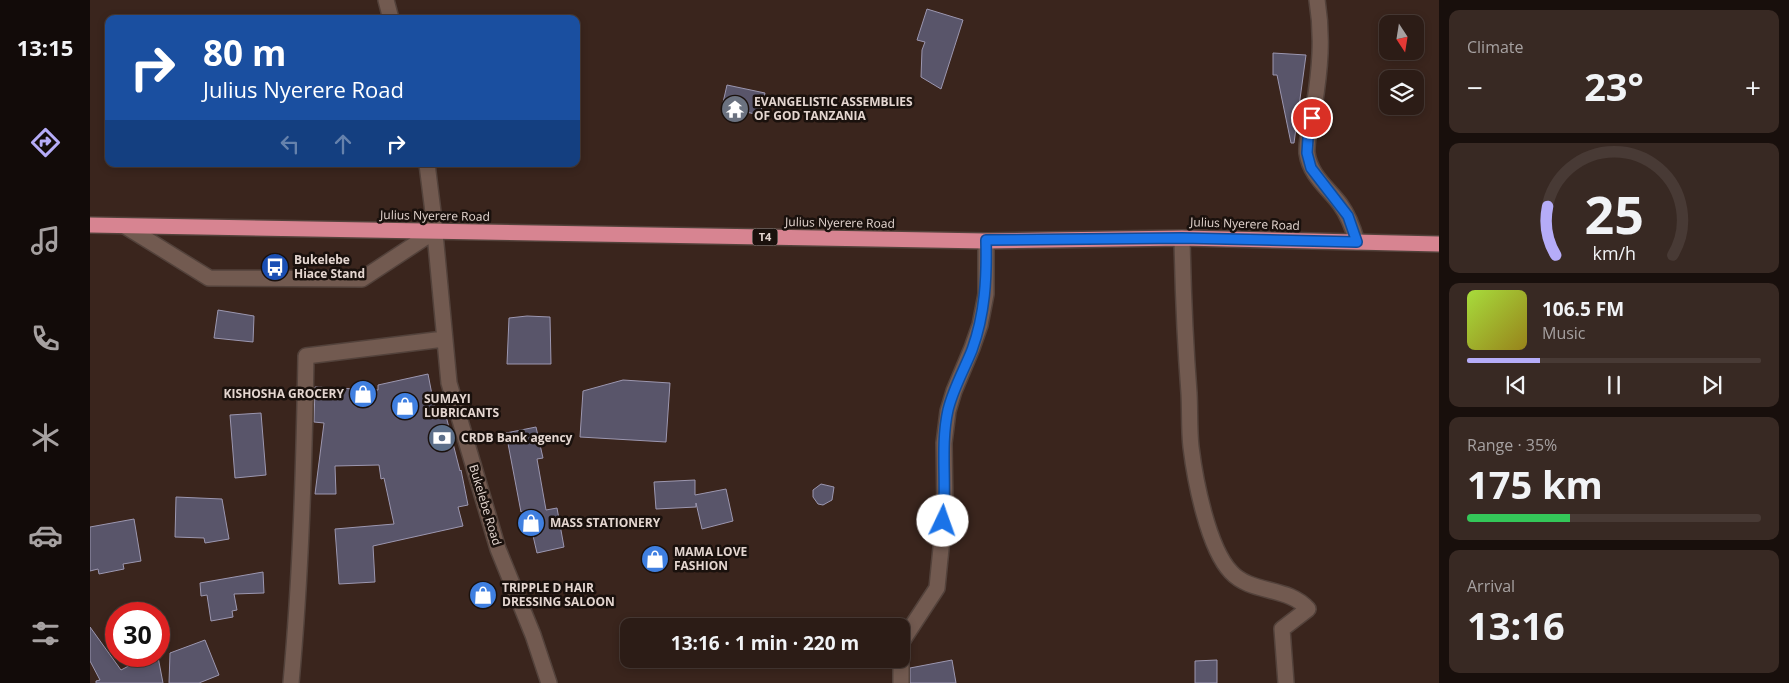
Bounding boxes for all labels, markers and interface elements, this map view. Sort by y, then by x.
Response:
north arrow [1379,15,1424,60]
map controls [1379,15,1424,115]
text: 80 m [203,29,286,76]
text: 13:15 [17,32,73,62]
icon: right [120,35,185,100]
text: Climate [1467,36,1524,58]
text: 23° [1584,60,1644,112]
text: − [1467,68,1483,106]
text: + [1745,68,1761,106]
button: layers [1379,70,1424,115]
text: Julius Nyerere Road [203,74,404,104]
place label: EVANGELISTIC ASSEMBLIES OF GOD TANZANIA [754,93,913,124]
temple icon: EVANGELISTIC ASSEMBLIES OF GOD TANZANIA [720,94,750,124]
pin [1291,97,1333,139]
icon: arrive [1298,104,1326,132]
icon: directions [28,125,63,160]
icon: left [276,130,304,158]
icon: ahead [329,130,357,158]
icon: right [382,130,410,158]
text: 25 [1584,178,1644,249]
street label: Julius Nyerere Road [379,206,490,225]
street label: Julius Nyerere Road [784,213,895,232]
street label: Julius Nyerere Road [1189,213,1300,234]
icon: music [28,223,63,258]
road number: T4 [752,228,778,246]
text: km/h [1592,241,1636,265]
place label: Bukelebe Hiace Stand [294,251,365,282]
bus stop icon: Bukelebe Hiace Stand [260,252,290,282]
text: 106.5 FM [1542,296,1624,322]
icon: phone [28,321,63,356]
text: Music [1542,322,1586,344]
icon: previous [1502,371,1530,399]
icon: pause [1600,371,1628,399]
icon: next [1698,371,1726,399]
shop icon: KISHOSHA GROCERY [348,379,378,409]
place label: KISHOSHA GROCERY [224,385,345,402]
place label: SUMAYI LUBRICANTS [424,390,499,421]
shop icon: SUMAYI LUBRICANTS [390,391,420,421]
icon: climate [28,420,63,455]
bank icon: CRDB Bank agency [427,423,457,453]
place label: CRDB Bank agency [461,429,573,446]
text: Range · 35% [1467,434,1557,456]
text: 175 km [1467,458,1603,510]
street label: Bukelebe Road [465,462,506,547]
position arrow [916,494,968,546]
shop icon: MASS STATIONERY [516,508,546,538]
place label: MASS STATIONERY [550,514,661,531]
icon: car [28,518,63,553]
place label: MAMA LOVE FASHION [674,543,747,574]
shop icon: MAMA LOVE FASHION [640,544,670,574]
text: Arrival [1467,575,1515,597]
place label: TRIPPLE D HAIR DRESSING SALOON [502,579,615,610]
shop icon: TRIPPLE D HAIR DRESSING SALOON [468,580,498,610]
text: 13:16 [1467,599,1565,651]
speed limit sign: 30 [105,602,170,667]
icon: filters [28,616,63,651]
text: 13:16 · 1 min · 220 m [671,630,859,656]

